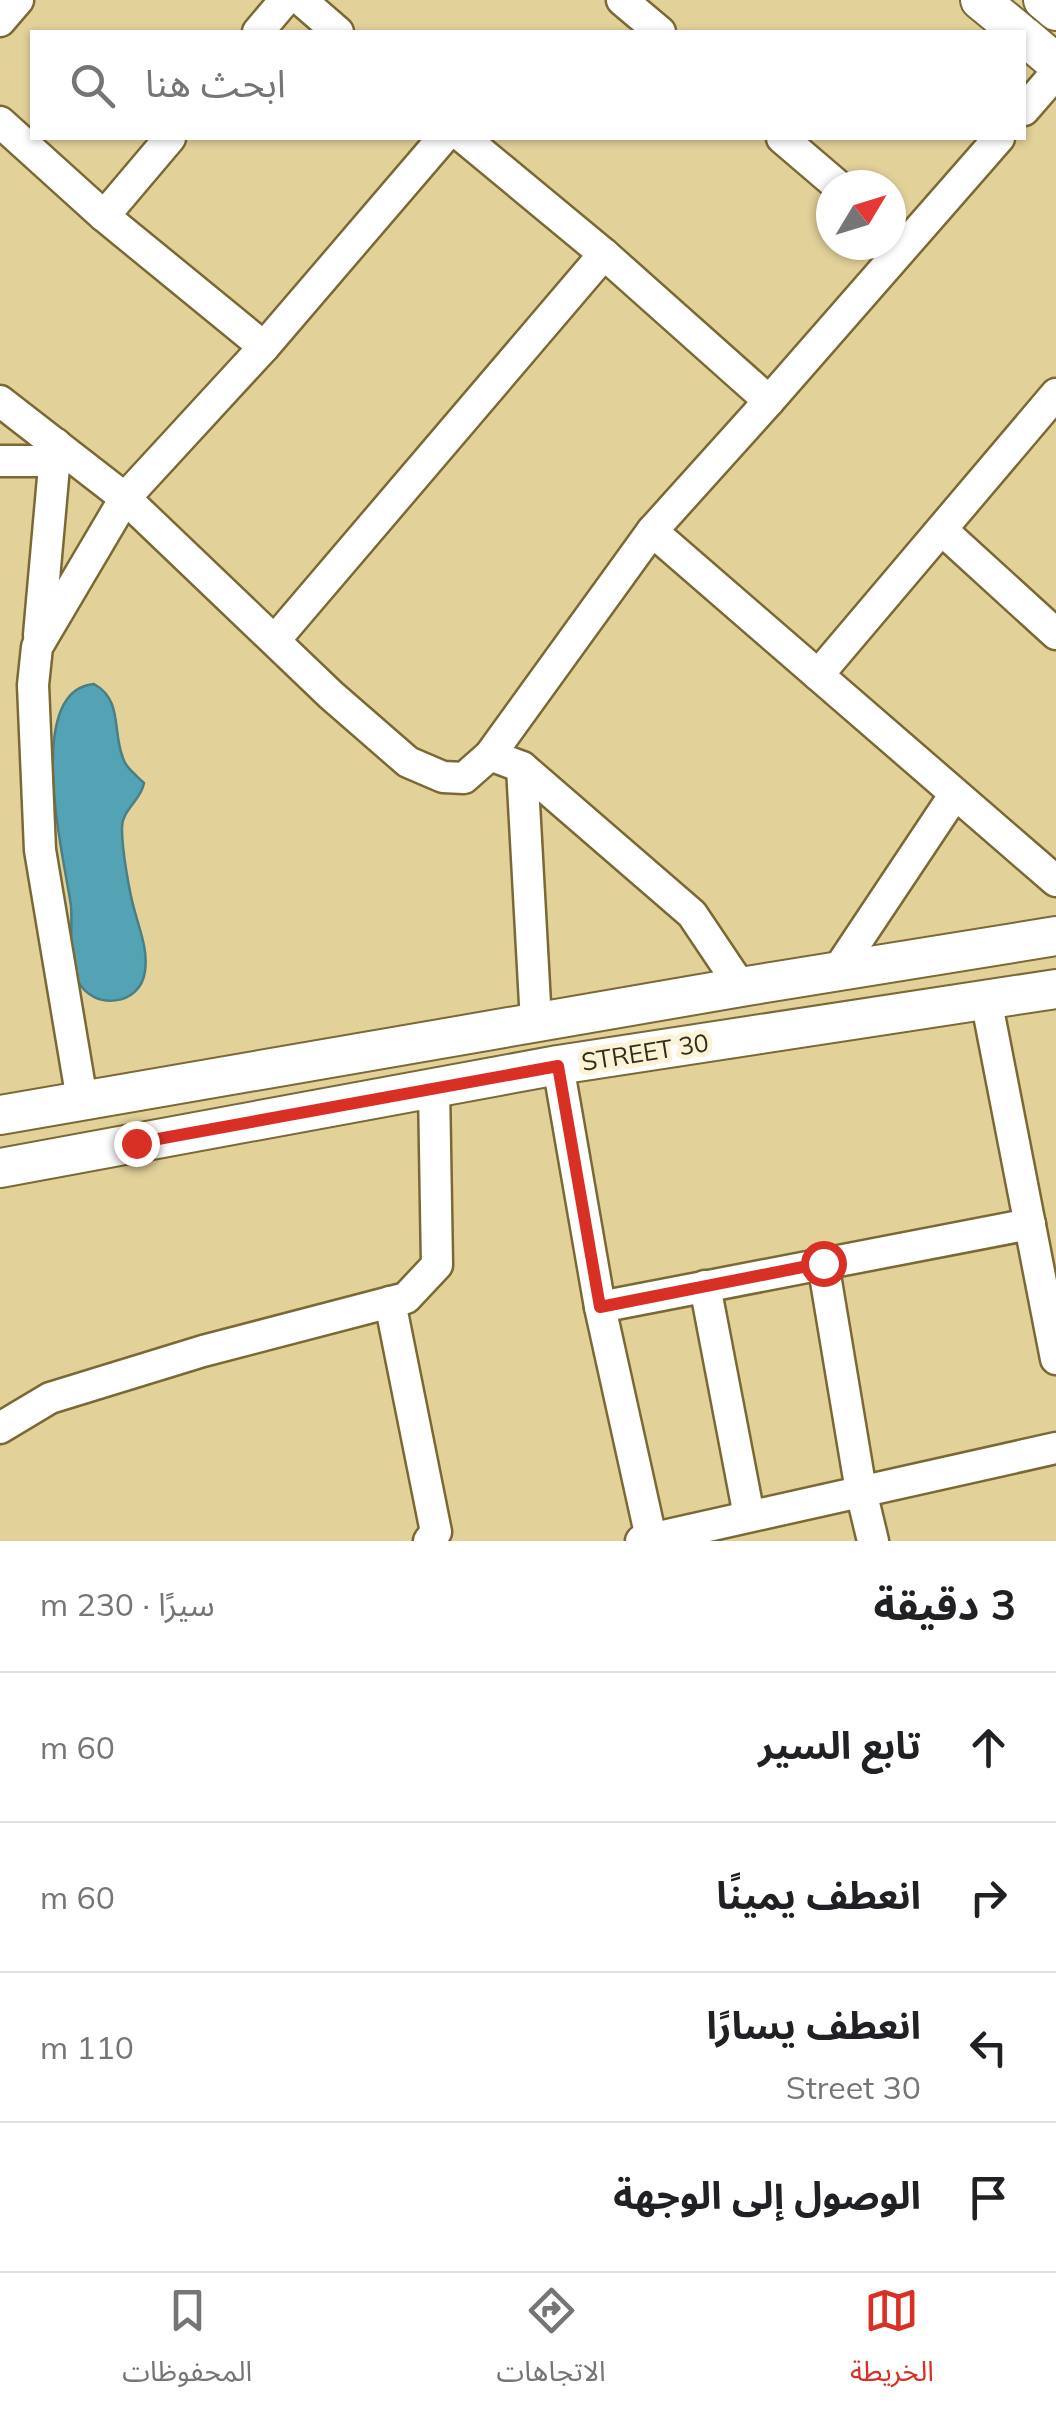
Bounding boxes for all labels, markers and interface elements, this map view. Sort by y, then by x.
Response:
search box [30,30,1026,140]
icon: search [65,58,120,113]
text: ابحث هنا [145,59,286,107]
north arrow [816,170,906,260]
street label: STREET 30 [579,1026,711,1077]
route end [114,1121,160,1167]
route start [801,1241,847,1287]
text: 3 دقيقة [874,1578,1016,1631]
text: سيرًا · 230 m [40,1584,215,1624]
icon: ahead [961,1720,1016,1775]
text: تابع السير [758,1721,921,1769]
text: 60 m [40,1727,115,1767]
icon: right [961,1870,1016,1925]
text: انعطف يمينًا [716,1871,921,1919]
text: 60 m [40,1877,115,1917]
text: انعطف يسارًا [706,2001,921,2049]
icon: left [961,2020,1016,2075]
text: 110 m [40,2027,134,2067]
text: Street 30 [786,2067,921,2107]
icon: arrive [961,2170,1016,2225]
text: الوصول إلى الوجهة [613,2171,921,2219]
tab: المحفوظات [122,2283,252,2402]
tab: الاتجاهات [496,2283,606,2402]
tab: الخريطة [850,2283,934,2402]

